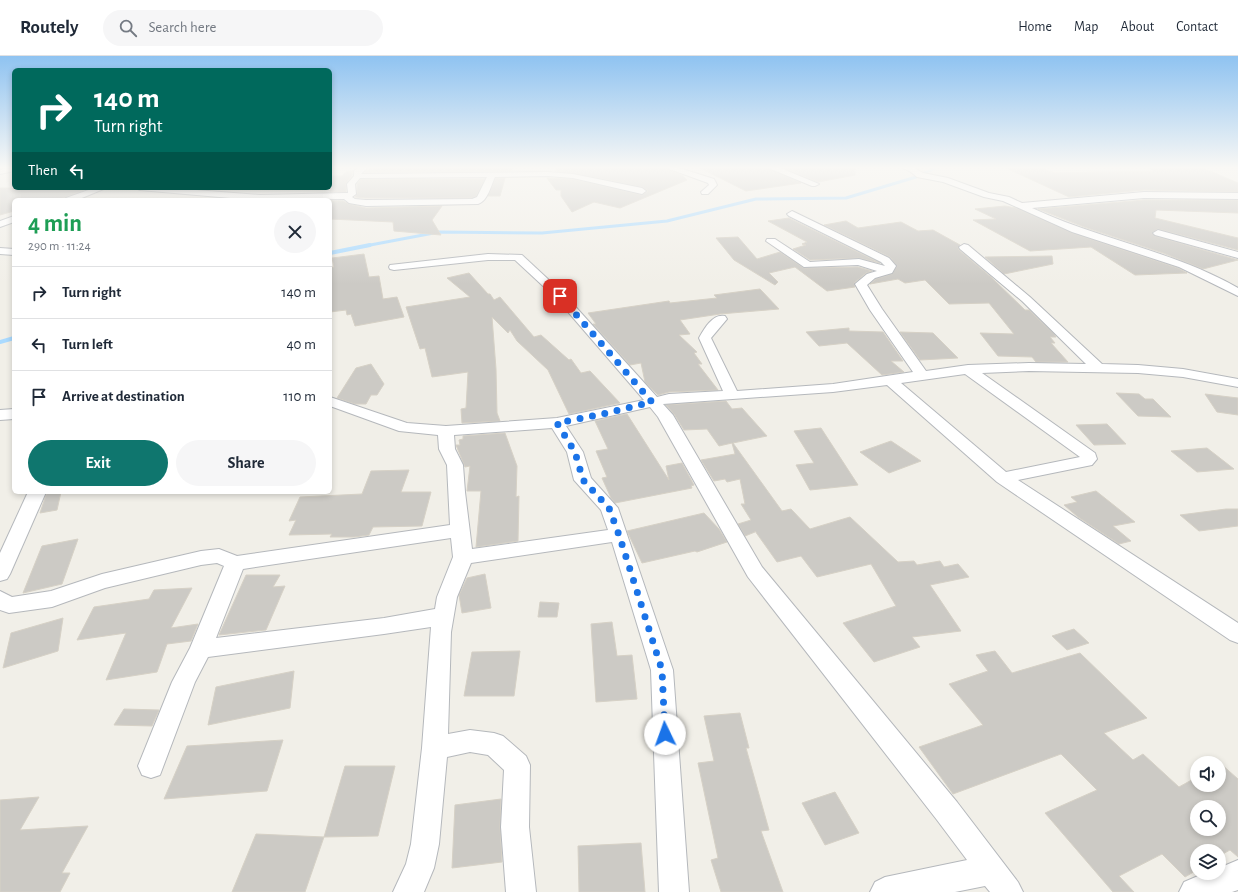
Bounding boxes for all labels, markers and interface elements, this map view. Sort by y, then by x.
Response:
search box [103,10,383,46]
icon: search [117,17,139,39]
text: Routely [20,18,79,37]
text: Search here [149,20,216,35]
text: Home [1018,20,1052,34]
text: Map [1074,20,1098,34]
text: About [1120,20,1154,34]
text: Contact [1176,20,1218,34]
icon: right [28,84,80,136]
text: 140 m [94,85,160,113]
text: Turn right [94,118,163,136]
icon: left [66,160,88,182]
text: Then [28,163,58,178]
button: close [274,211,316,253]
text: 4 min [28,212,82,236]
text: 290 m · 11:24 [28,240,91,253]
pin [543,279,577,313]
icon: right [28,282,50,304]
text: Turn right [62,285,121,300]
text: 140 m [281,285,316,300]
icon: arrive [549,285,571,307]
icon: left [28,334,50,356]
text: Turn left [62,337,113,352]
text: 40 m [286,337,316,352]
icon: arrive [28,386,50,408]
text: Arrive at destination [62,389,185,404]
text: 110 m [283,389,316,404]
button: Exit [28,440,168,486]
button: Share [176,440,316,486]
position arrow [644,713,686,755]
map controls [1190,756,1226,880]
button: sound [1190,756,1226,792]
button: search [1190,800,1226,836]
button: layers [1190,844,1226,880]

